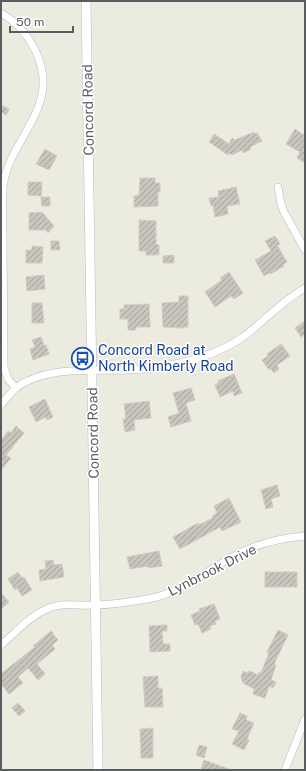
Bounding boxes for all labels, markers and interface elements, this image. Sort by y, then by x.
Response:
scale bar [10,8,73,34]
text: 50 m [16,15,44,29]
street label: Concord Road [79,64,97,156]
place label: Concord Road at North Kimberly Road [98,342,234,374]
bus stop icon: Concord Road at North Kimberly Road [69,345,95,371]
street label: Concord Road [84,387,102,479]
street label: Lynbrook Drive [165,541,259,599]

